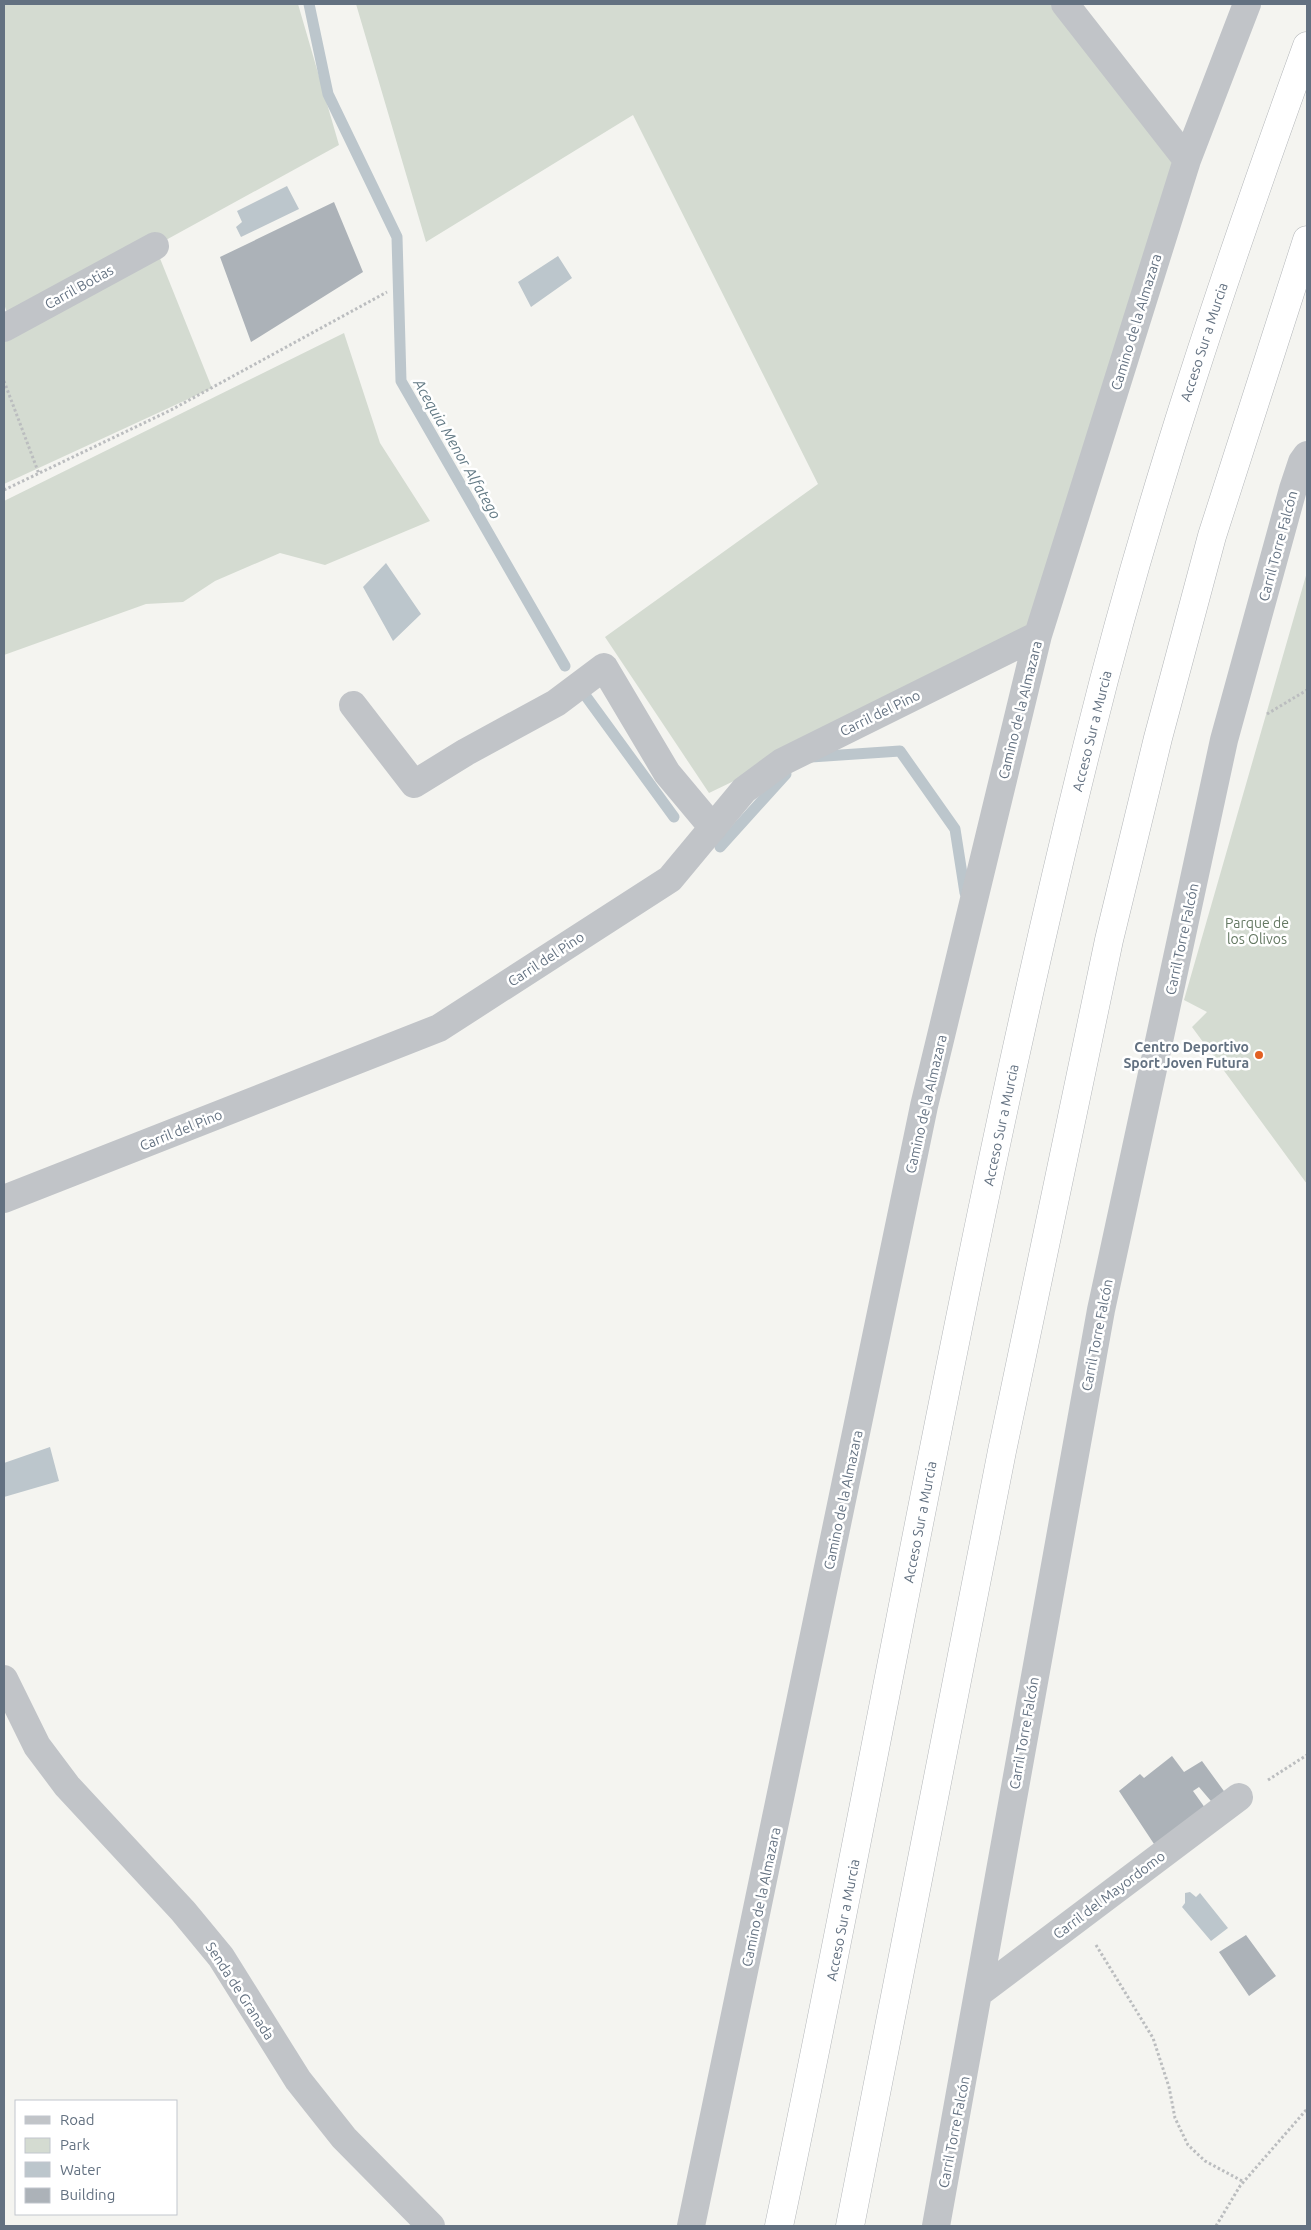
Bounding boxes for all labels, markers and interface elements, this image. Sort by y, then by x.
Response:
street label: Camino de la Almazara [1108,252,1164,392]
street label: Carril Botias [42,262,116,312]
street label: Acceso Sur a Murcia [1177,281,1231,403]
water label: Acequia Menor Alfatego [410,375,504,522]
street label: Carril Torre Falcón [1256,489,1300,603]
street label: Camino de la Almazara [995,639,1045,781]
street label: Acceso Sur a Murcia [1069,669,1115,793]
street label: Carril del Pino [837,687,923,739]
street label: Carril Torre Falcón [1162,882,1202,996]
park label: Parque de los Olivos [1225,915,1289,947]
street label: Carril del Pino [505,928,587,990]
street label: Camino de la Almazara [902,1033,950,1175]
place label: Centro Deportivo Sport Joven Futura [1123,1039,1249,1071]
marker: Centro Deportivo Sport Joven Futura [1253,1049,1265,1061]
street label: Acceso Sur a Murcia [980,1063,1022,1187]
street label: Carril del Pino [137,1106,225,1154]
street label: Carril Torre Falcón [1078,1278,1116,1392]
street label: Camino de la Almazara [820,1429,866,1571]
street label: Acceso Sur a Murcia [900,1460,940,1584]
street label: Carril Torre Falcón [1006,1676,1042,1790]
street label: Camino de la Almazara [738,1826,784,1968]
street label: Carril del Mayordomo [1050,1848,1168,1942]
street label: Acceso Sur a Murcia [823,1858,863,1982]
street label: Senda de Granada [202,1939,278,2043]
street label: Carril Torre Falcón [935,2075,973,2189]
legend [15,2100,178,2215]
text: Road [60,2111,95,2128]
text: Park [60,2136,90,2153]
text: Water [60,2161,101,2178]
text: Building [60,2186,115,2203]

